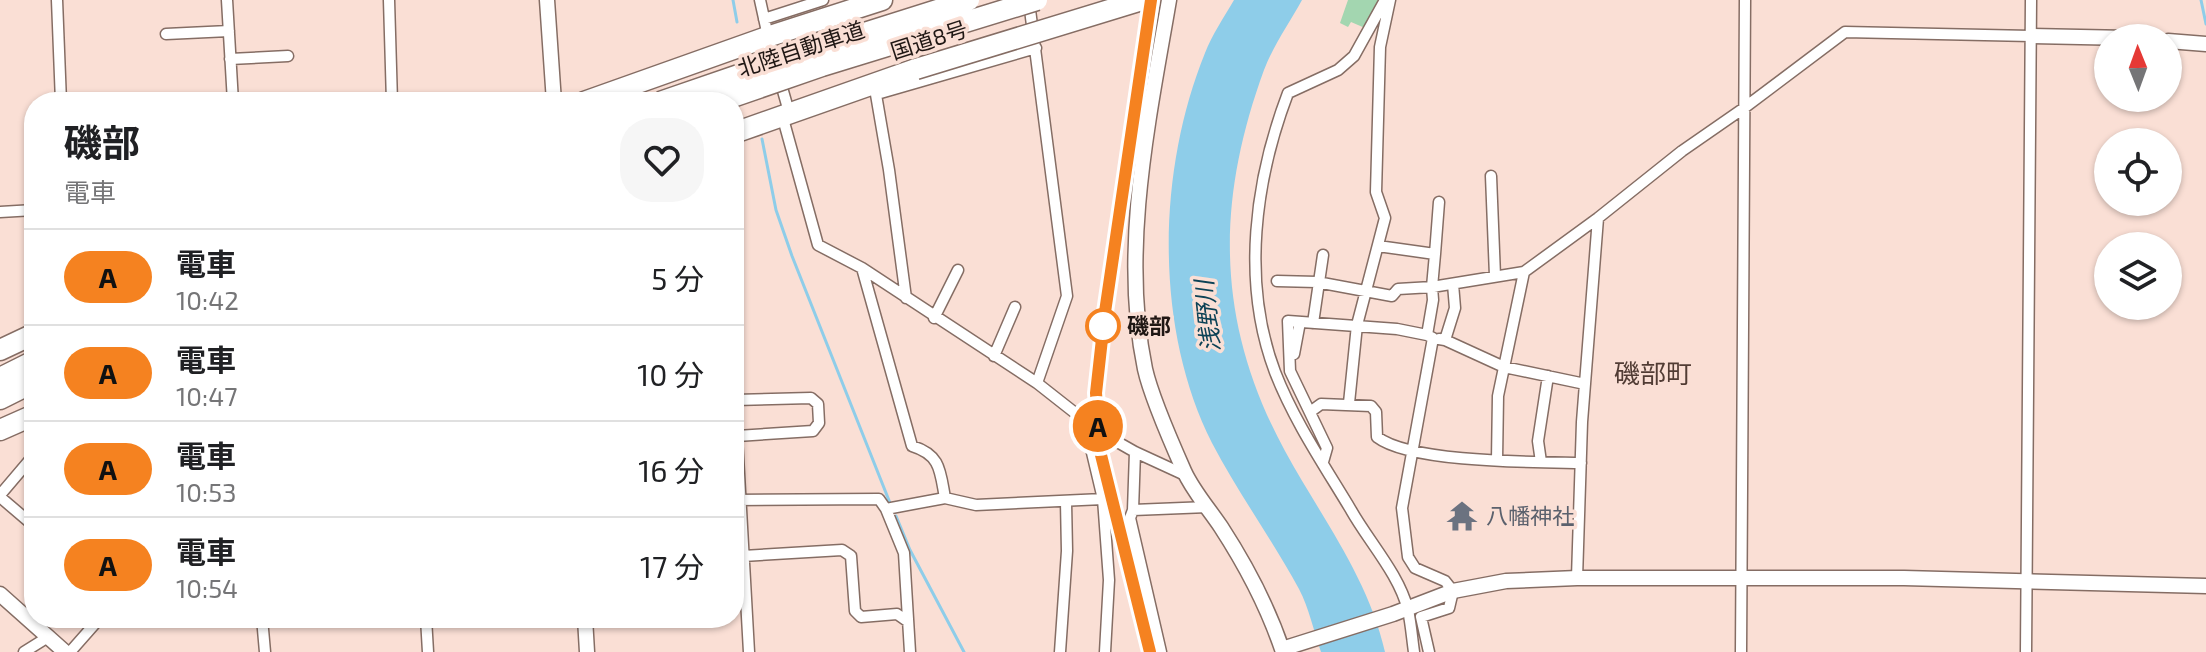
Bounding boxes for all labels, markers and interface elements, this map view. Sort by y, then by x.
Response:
street label: 国道8号 [887,14,970,64]
street label: 北陸自動車道 [734,15,867,81]
north arrow [2094,24,2182,112]
map controls [2094,24,2182,320]
button: heart [620,118,704,202]
text: 磯部 [64,119,140,165]
button: locate [2094,128,2182,216]
text: 電車 [64,176,116,207]
button: layers [2094,232,2182,320]
text: 電車 [176,245,236,281]
text: A [99,260,117,294]
text: 5 分 [651,260,704,296]
water label: 浅野川 [1188,276,1225,353]
text: 10:42 [176,284,239,315]
marker: 磯部 [1086,309,1120,343]
place label: 磯部 [1127,312,1171,338]
text: 電車 [176,341,236,377]
text: A [99,356,117,390]
text: 10 分 [637,356,704,392]
district label: 磯部町 [1614,357,1692,388]
text: 10:47 [176,380,237,411]
line badge: A [1072,400,1124,452]
text: A [1089,409,1107,443]
text: 電車 [176,437,236,473]
text: A [99,452,117,486]
text: 16 分 [638,452,704,488]
text: 10:53 [176,476,237,507]
temple icon: 八幡神社 [1445,499,1479,533]
place label: 八幡神社 [1486,502,1574,528]
text: 電車 [176,533,236,569]
text: A [99,548,117,582]
text: 17 分 [640,548,704,584]
text: 10:54 [176,572,238,603]

